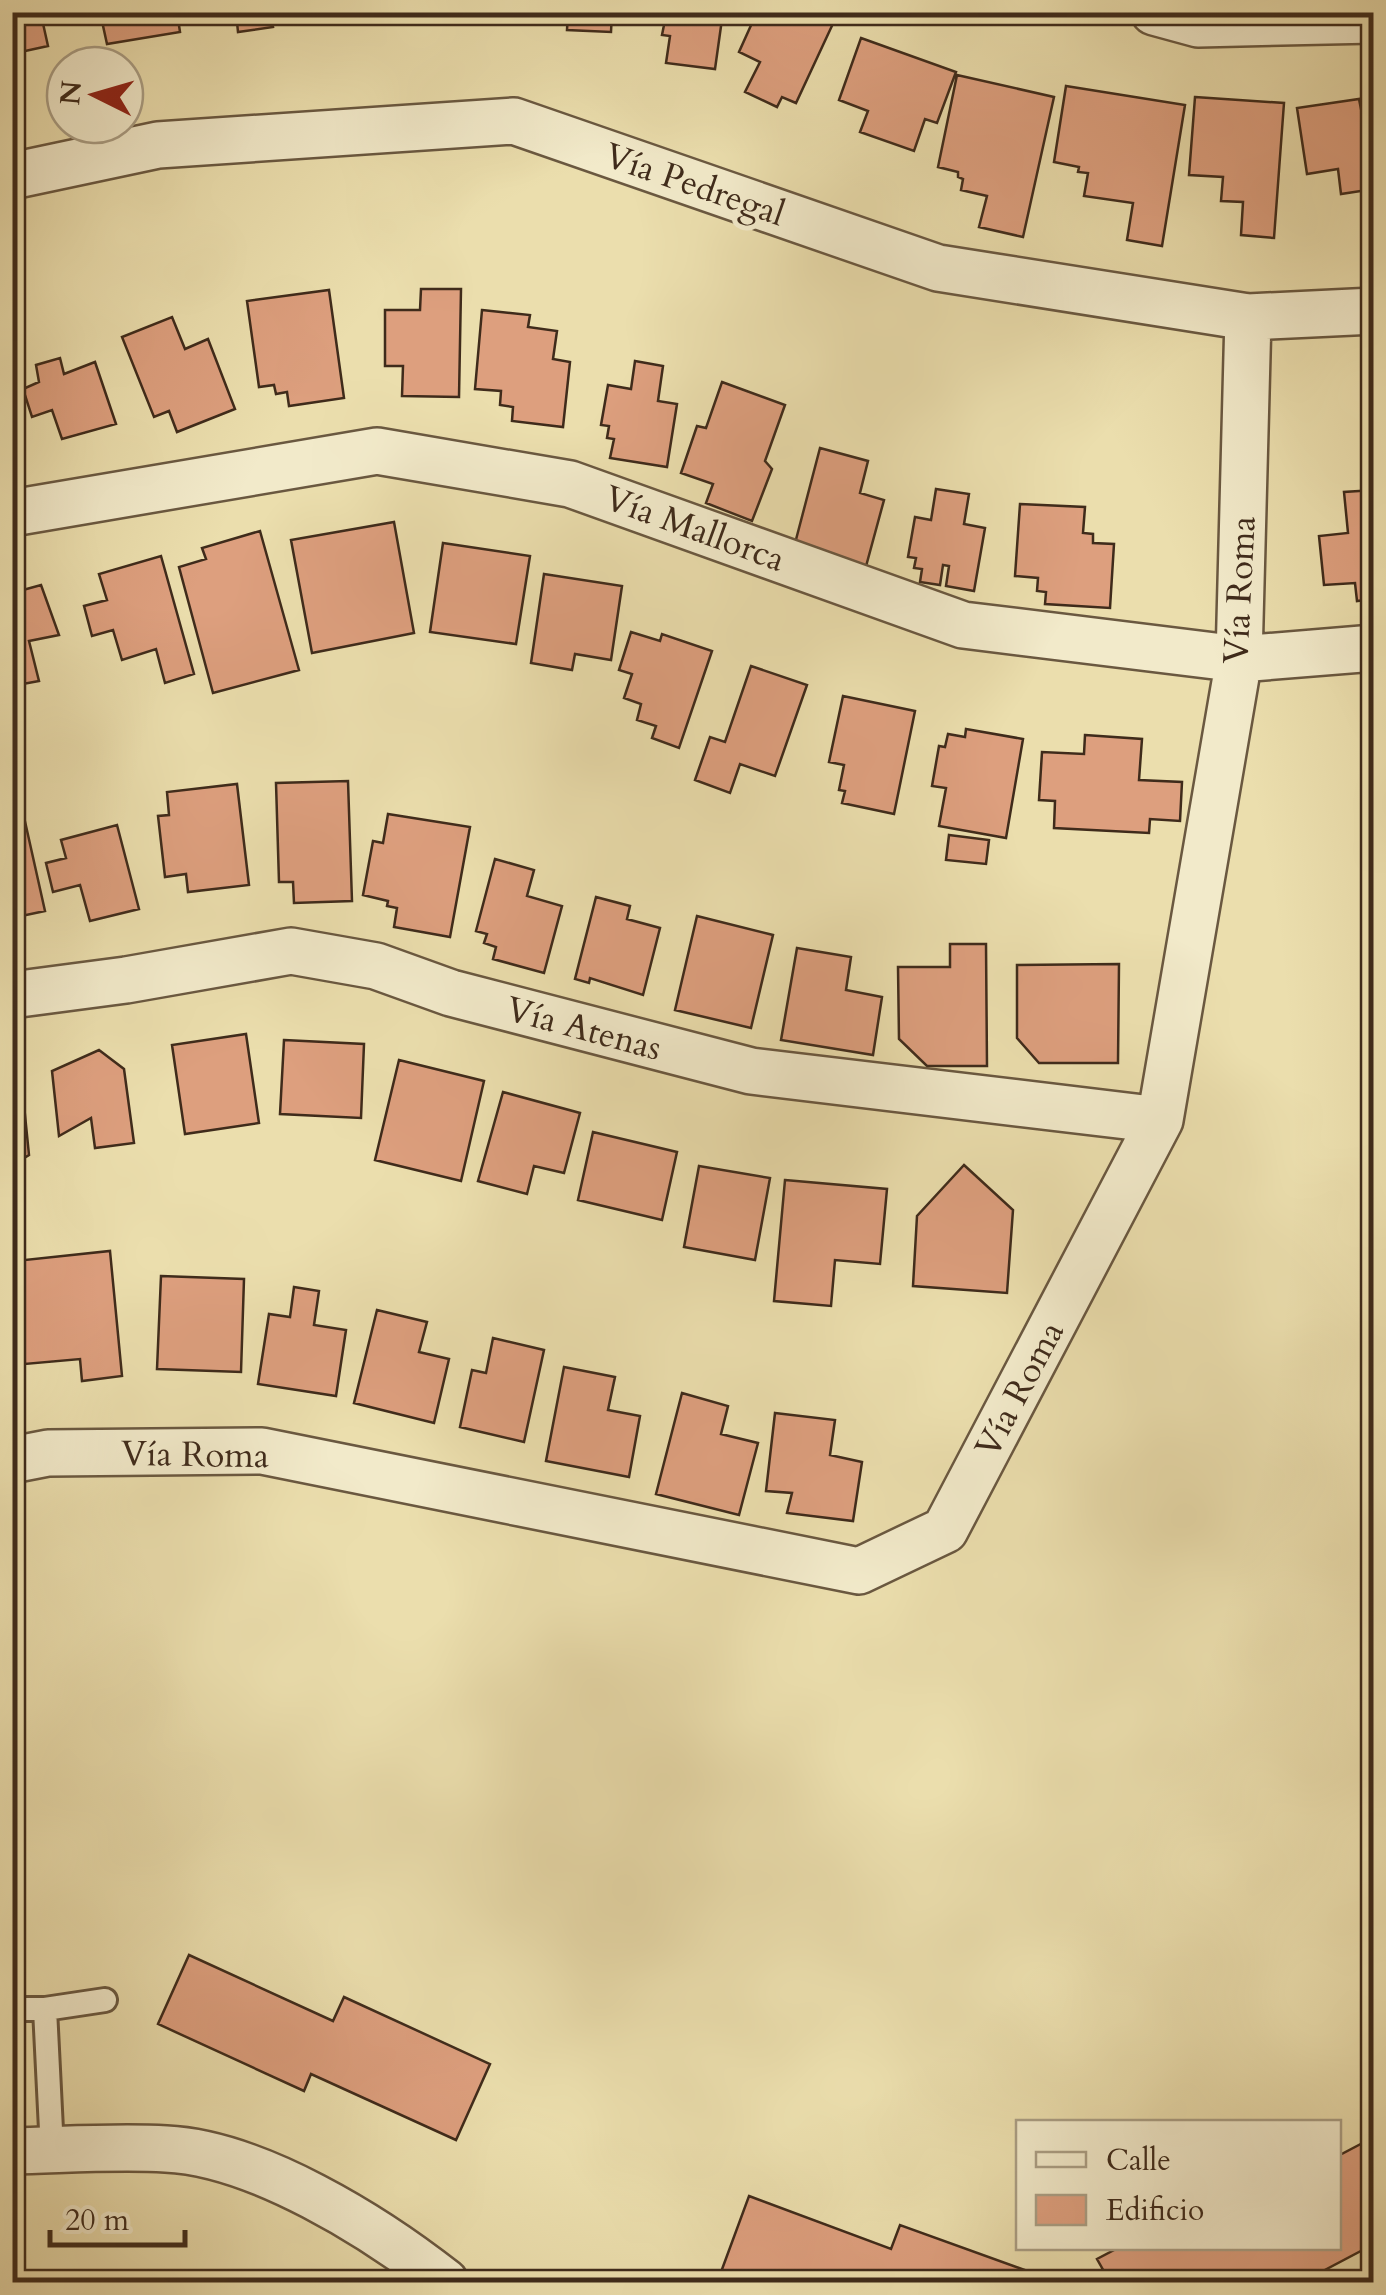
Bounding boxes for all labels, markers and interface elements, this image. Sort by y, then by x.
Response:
north arrow [45,45,145,145]
text: N [51,79,91,107]
street label: Vía Pedregal [598,132,791,238]
street label: Vía Mallorca [598,474,792,584]
street label: Vía Roma [1212,515,1268,665]
street label: Vía Atenas [501,985,667,1073]
street label: Vía Roma [964,1313,1076,1466]
street label: Vía Roma [121,1430,269,1480]
legend [1016,2120,1341,2250]
text: Calle [1106,2140,1171,2181]
scale bar [50,2185,185,2247]
text: Edificio [1106,2190,1204,2231]
text: 20 m [65,2200,130,2241]

